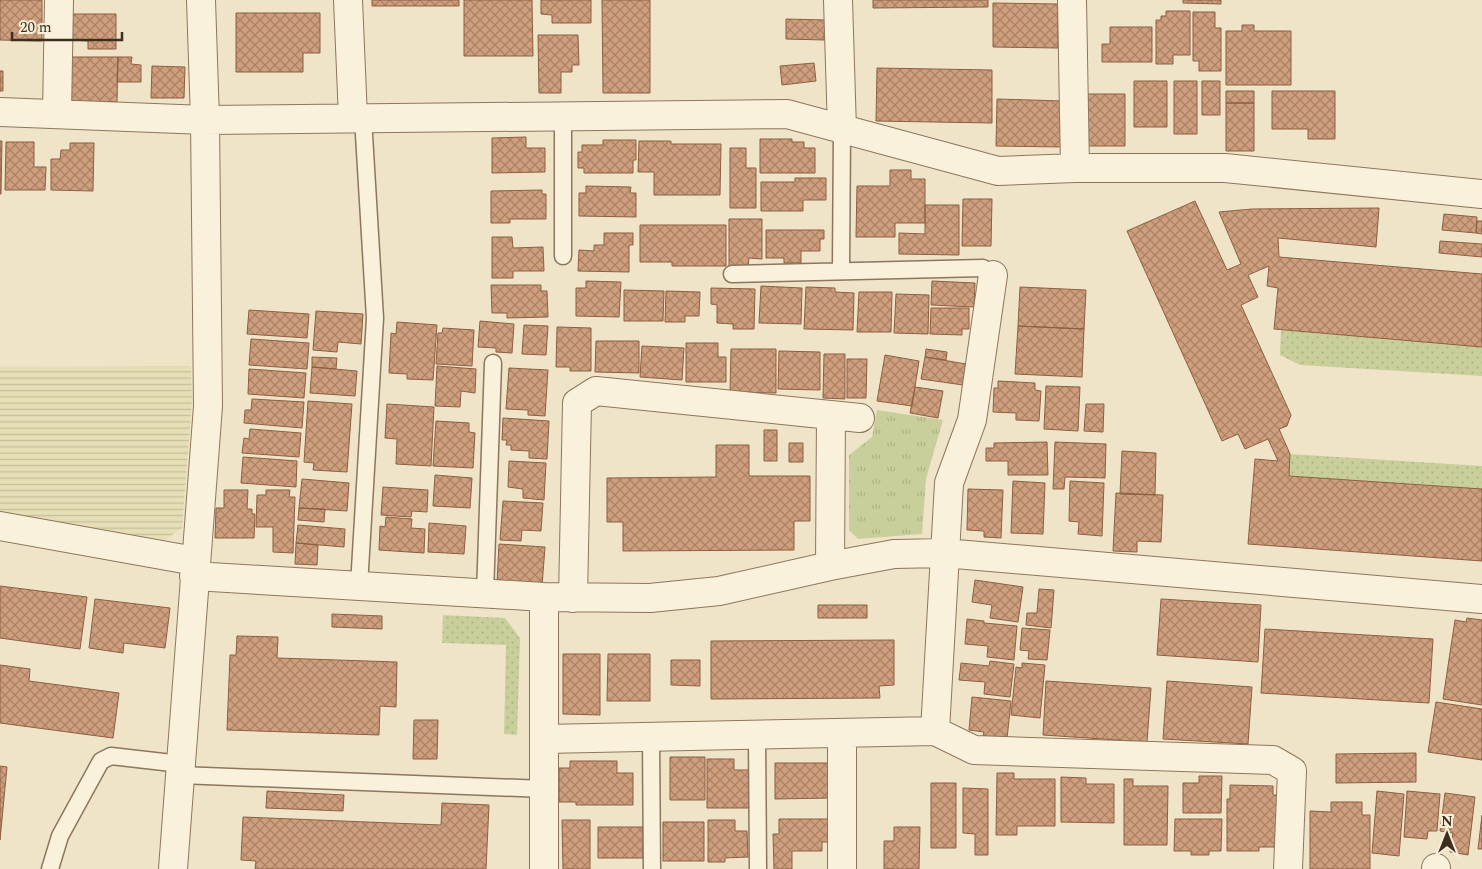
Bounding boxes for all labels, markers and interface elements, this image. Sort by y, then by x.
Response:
scale bar [12,10,122,42]
text: 20 m [20,16,52,39]
north arrow [1422,809,1472,859]
text: N [1441,811,1453,832]

